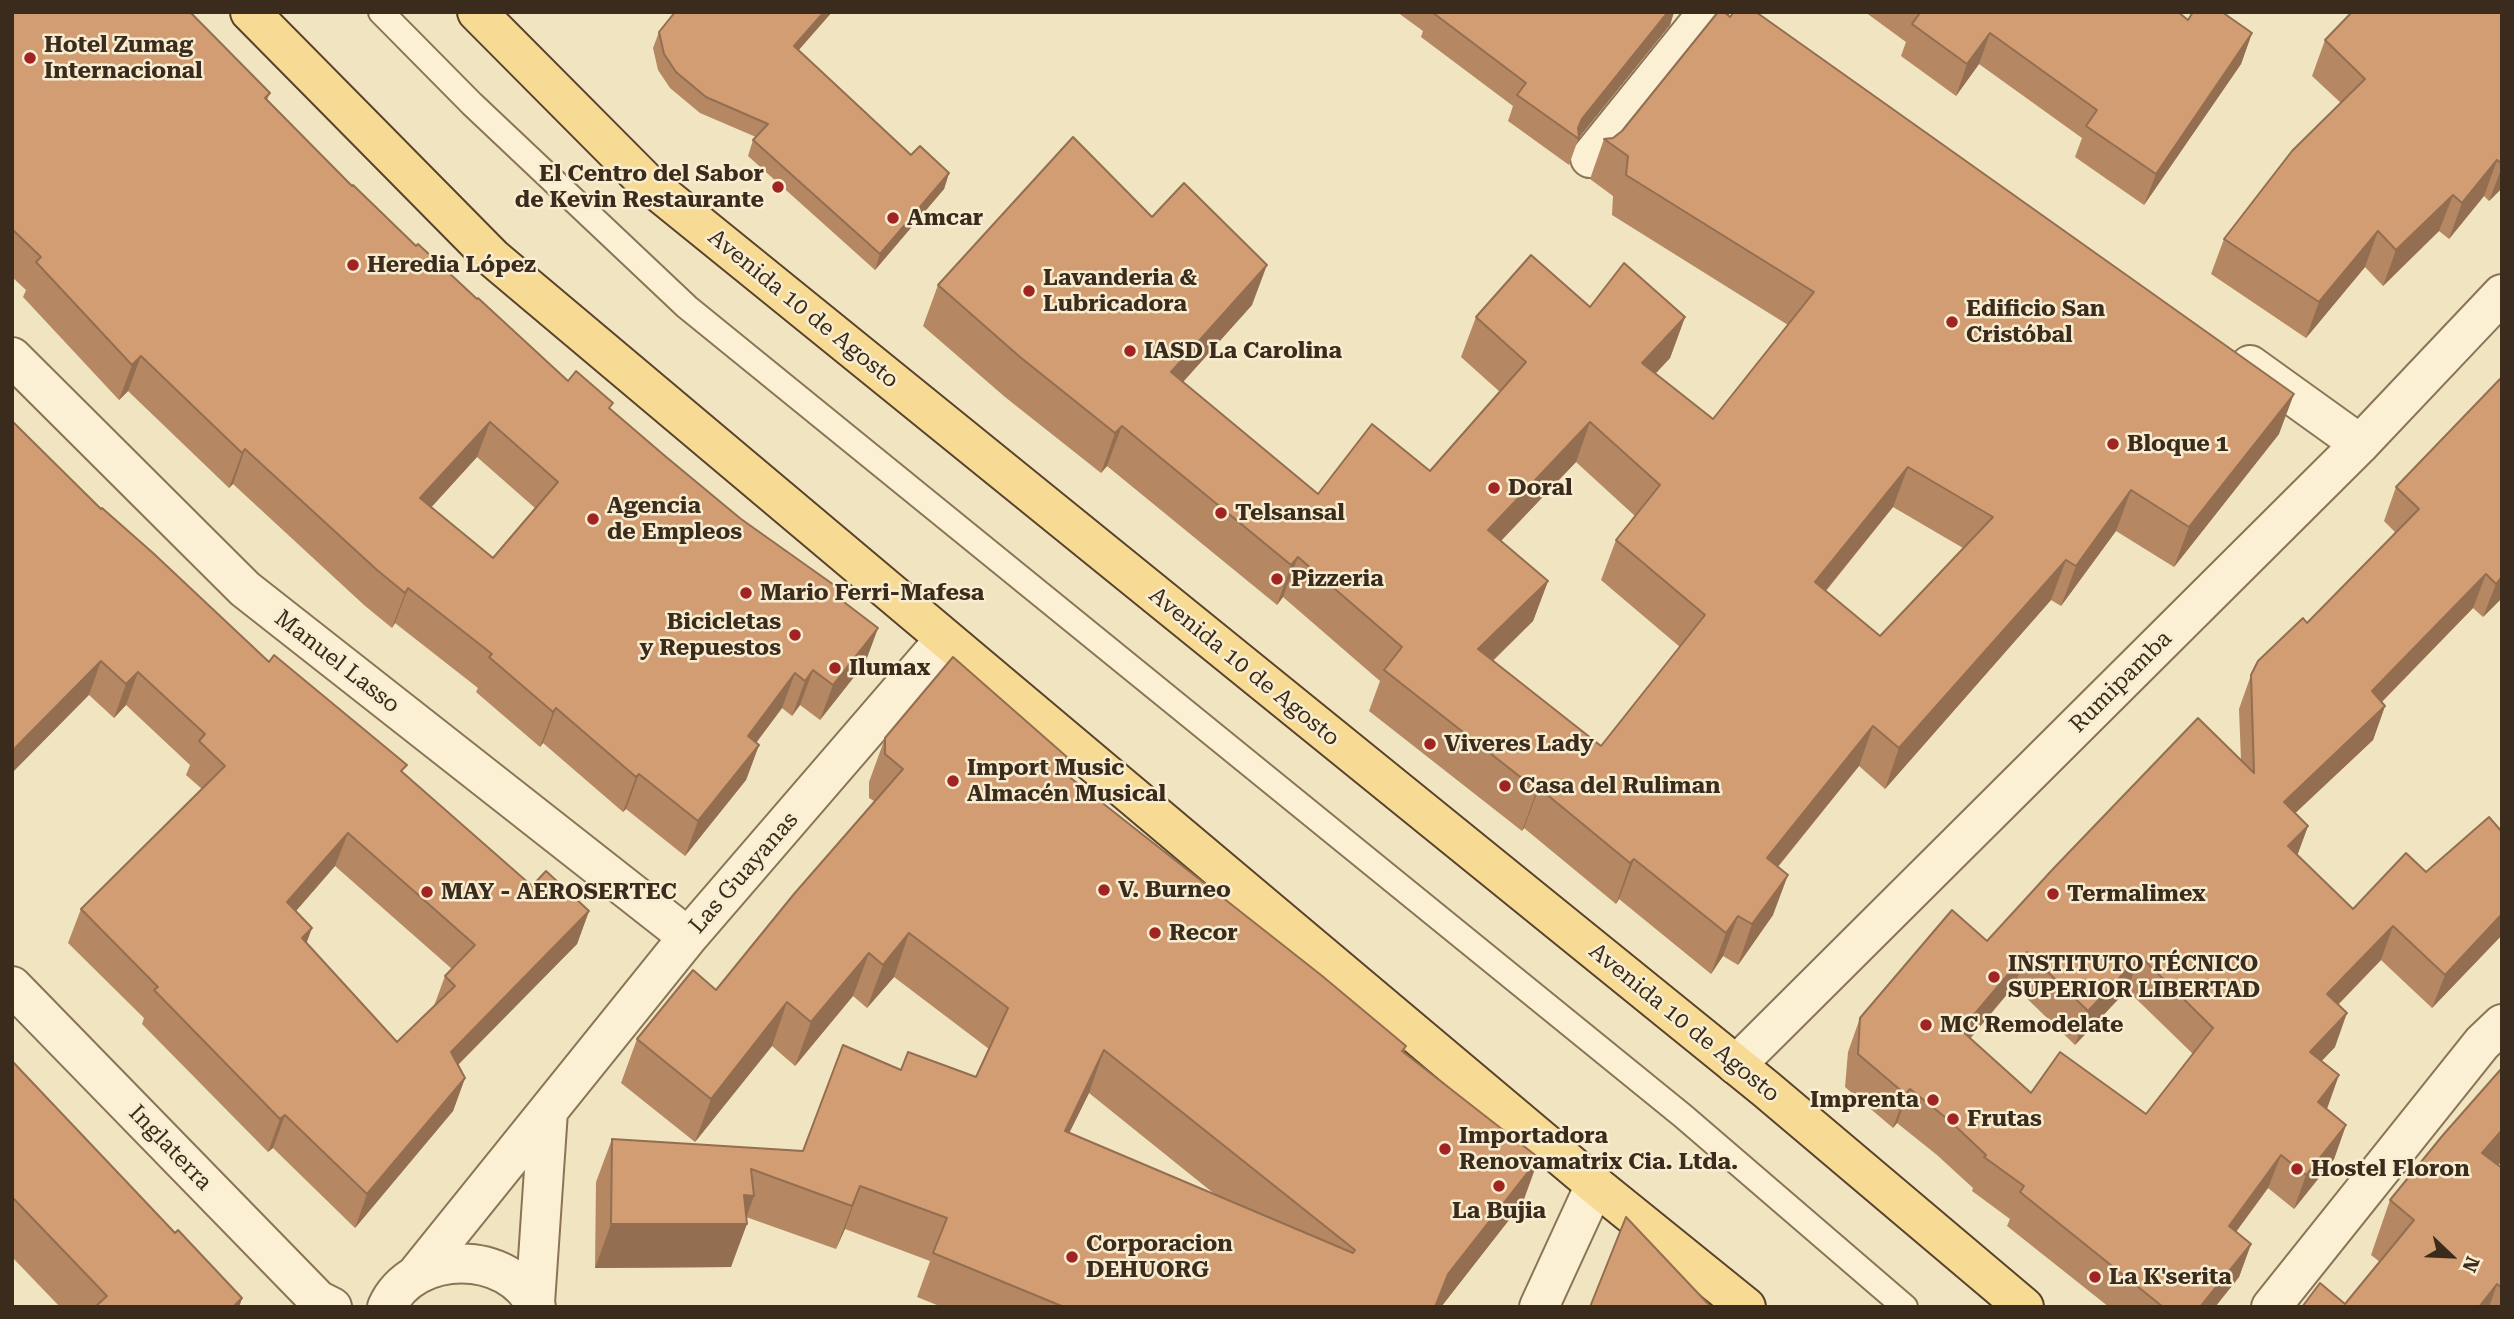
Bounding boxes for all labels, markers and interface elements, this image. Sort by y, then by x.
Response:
place label: Hotel Zumag Internacional [44,31,203,85]
marker: Hotel Zumag Internacional [22,50,38,66]
place label: El Centro del Sabor de Kevin Restaurante [515,160,764,214]
marker: El Centro del Sabor de Kevin Restaurante [770,179,786,195]
place label: Amcar [907,204,983,232]
marker: Amcar [885,210,901,226]
street label: Avenida 10 de Agosto [702,224,904,394]
place label: Heredia López [367,251,536,279]
marker: Heredia López [345,257,361,273]
place label: Lavanderia & Lubricadora [1043,264,1197,318]
marker: Lavanderia & Lubricadora [1021,283,1037,299]
place label: Edificio San Cristóbal [1966,295,2105,349]
marker: Edificio San Cristóbal [1944,314,1960,330]
place label: IASD La Carolina [1144,337,1342,365]
marker: IASD La Carolina [1122,343,1138,359]
place label: Bloque 1 [2127,430,2229,458]
marker: Bloque 1 [2105,436,2121,452]
place label: Doral [1508,474,1573,502]
marker: Doral [1486,480,1502,496]
place label: Agencia de Empleos [607,492,742,546]
place label: Telsansal [1235,499,1345,527]
marker: Telsansal [1213,505,1229,521]
marker: Agencia de Empleos [585,511,601,527]
place label: Pizzeria [1291,565,1384,593]
marker: Pizzeria [1269,571,1285,587]
place label: Mario Ferri-Mafesa [760,579,984,607]
street label: Avenida 10 de Agosto [1143,582,1345,752]
marker: Mario Ferri-Mafesa [738,585,754,601]
street label: Manuel Lasso [269,605,405,719]
place label: Bicicletas y Repuestos [639,608,781,662]
street label: Rumipamba [2064,625,2178,739]
marker: Bicicletas y Repuestos [787,627,803,643]
place label: Ilumax [849,654,930,682]
marker: Ilumax [827,660,843,676]
place label: Viveres Lady [1444,730,1594,758]
marker: Viveres Lady [1422,736,1438,752]
place label: Import Music Almacén Musical [967,754,1166,808]
place label: Casa del Ruliman [1519,772,1720,800]
marker: Import Music Almacén Musical [945,773,961,789]
marker: Casa del Ruliman [1497,778,1513,794]
street label: Las Guayanas [684,807,804,939]
place label: V. Burneo [1118,876,1231,904]
place label: MAY - AEROSERTEC [441,878,677,906]
place label: Termalimex [2067,880,2206,908]
marker: V. Burneo [1096,882,1112,898]
marker: MAY - AEROSERTEC [419,884,435,900]
marker: Termalimex [2045,886,2061,902]
place label: Recor [1169,919,1238,947]
marker: Recor [1147,925,1163,941]
street label: Avenida 10 de Agosto [1583,938,1785,1108]
place label: INSTITUTO TÉCNICO SUPERIOR LIBERTAD [2008,950,2260,1004]
marker: INSTITUTO TÉCNICO SUPERIOR LIBERTAD [1986,969,2002,985]
place label: MC Remodelate [1940,1011,2124,1039]
marker: MC Remodelate [1918,1017,1934,1033]
place label: Imprenta [1810,1086,1919,1114]
marker: Imprenta [1925,1092,1941,1108]
street label: Inglaterra [123,1100,217,1196]
place label: Frutas [1967,1105,2042,1133]
marker: Frutas [1945,1111,1961,1127]
place label: Importadora Renovamatrix Cia. Ltda. [1459,1122,1738,1176]
marker: Importadora Renovamatrix Cia. Ltda. [1437,1141,1453,1157]
place label: Hostel Floron [2311,1155,2470,1183]
marker: Hostel Floron [2289,1161,2305,1177]
marker: La Bujia [1491,1178,1507,1194]
place label: La Bujia [1452,1197,1546,1225]
north arrow [2416,1221,2486,1291]
place label: Corporacion DEHUORG [1086,1230,1233,1284]
marker: Corporacion DEHUORG [1064,1249,1080,1265]
text: N [2457,1253,2484,1276]
place label: La K'serita [2109,1263,2232,1291]
marker: La K'serita [2087,1269,2103,1285]

